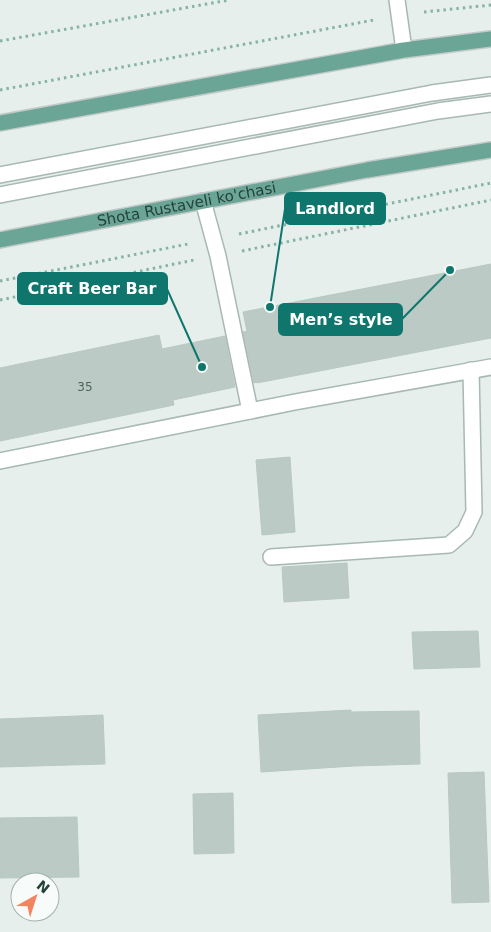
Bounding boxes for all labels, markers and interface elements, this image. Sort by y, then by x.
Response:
street label: Shota Rustaveli ko'chasi [96,179,278,230]
callout: Landlord [285,193,385,224]
text: Landlord [295,199,375,218]
callout: Craft Beer Bar [18,273,167,304]
text: Craft Beer Bar [28,279,157,298]
callout: Men’s style [279,304,402,335]
text: Men’s style [289,310,393,329]
house number: 35 [77,380,93,394]
north arrow [10,872,60,922]
text: N [34,877,53,897]

